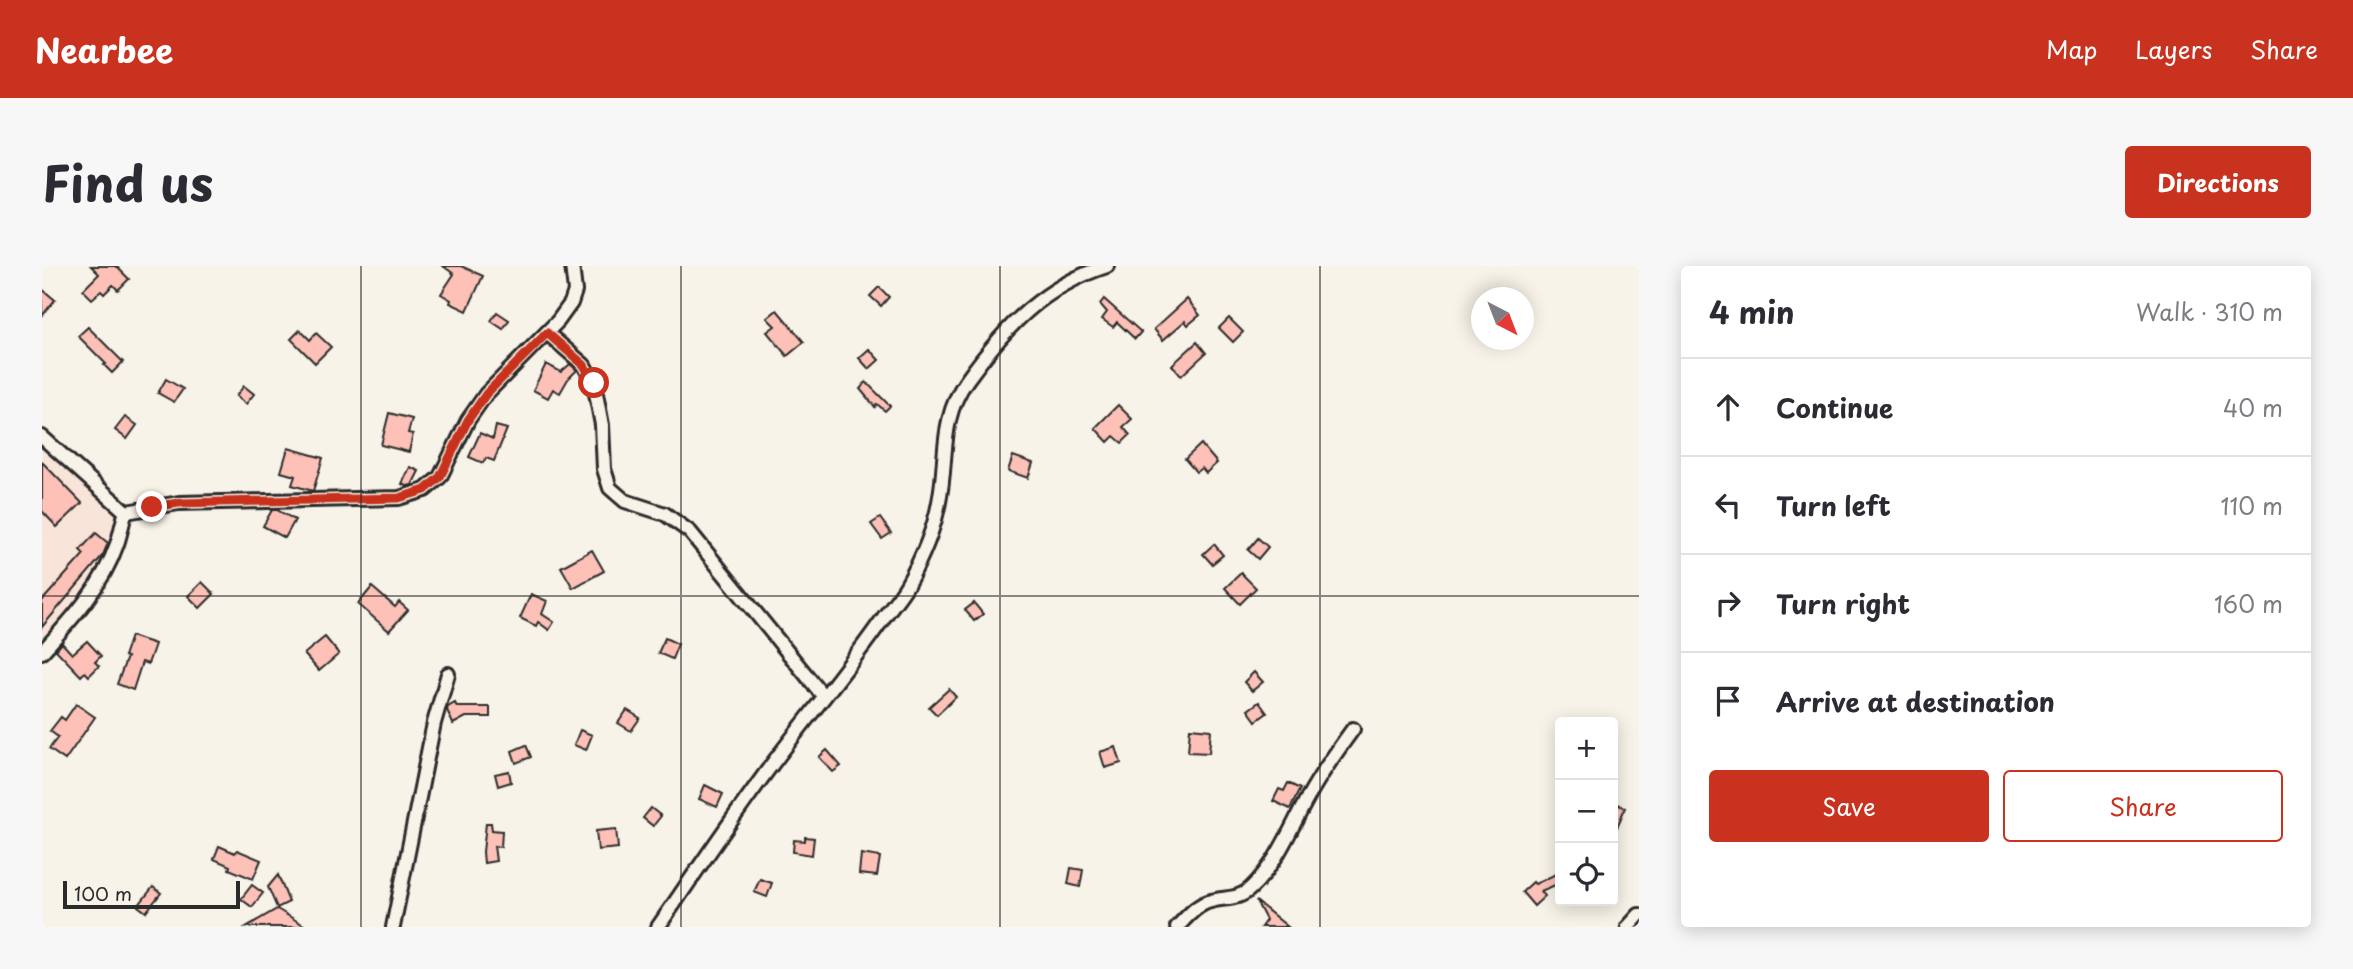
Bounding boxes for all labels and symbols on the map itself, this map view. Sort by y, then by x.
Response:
north arrow [1471,287,1534,350]
route start [578,367,609,398]
route end [136,491,167,522]
scale bar [63,878,240,910]

